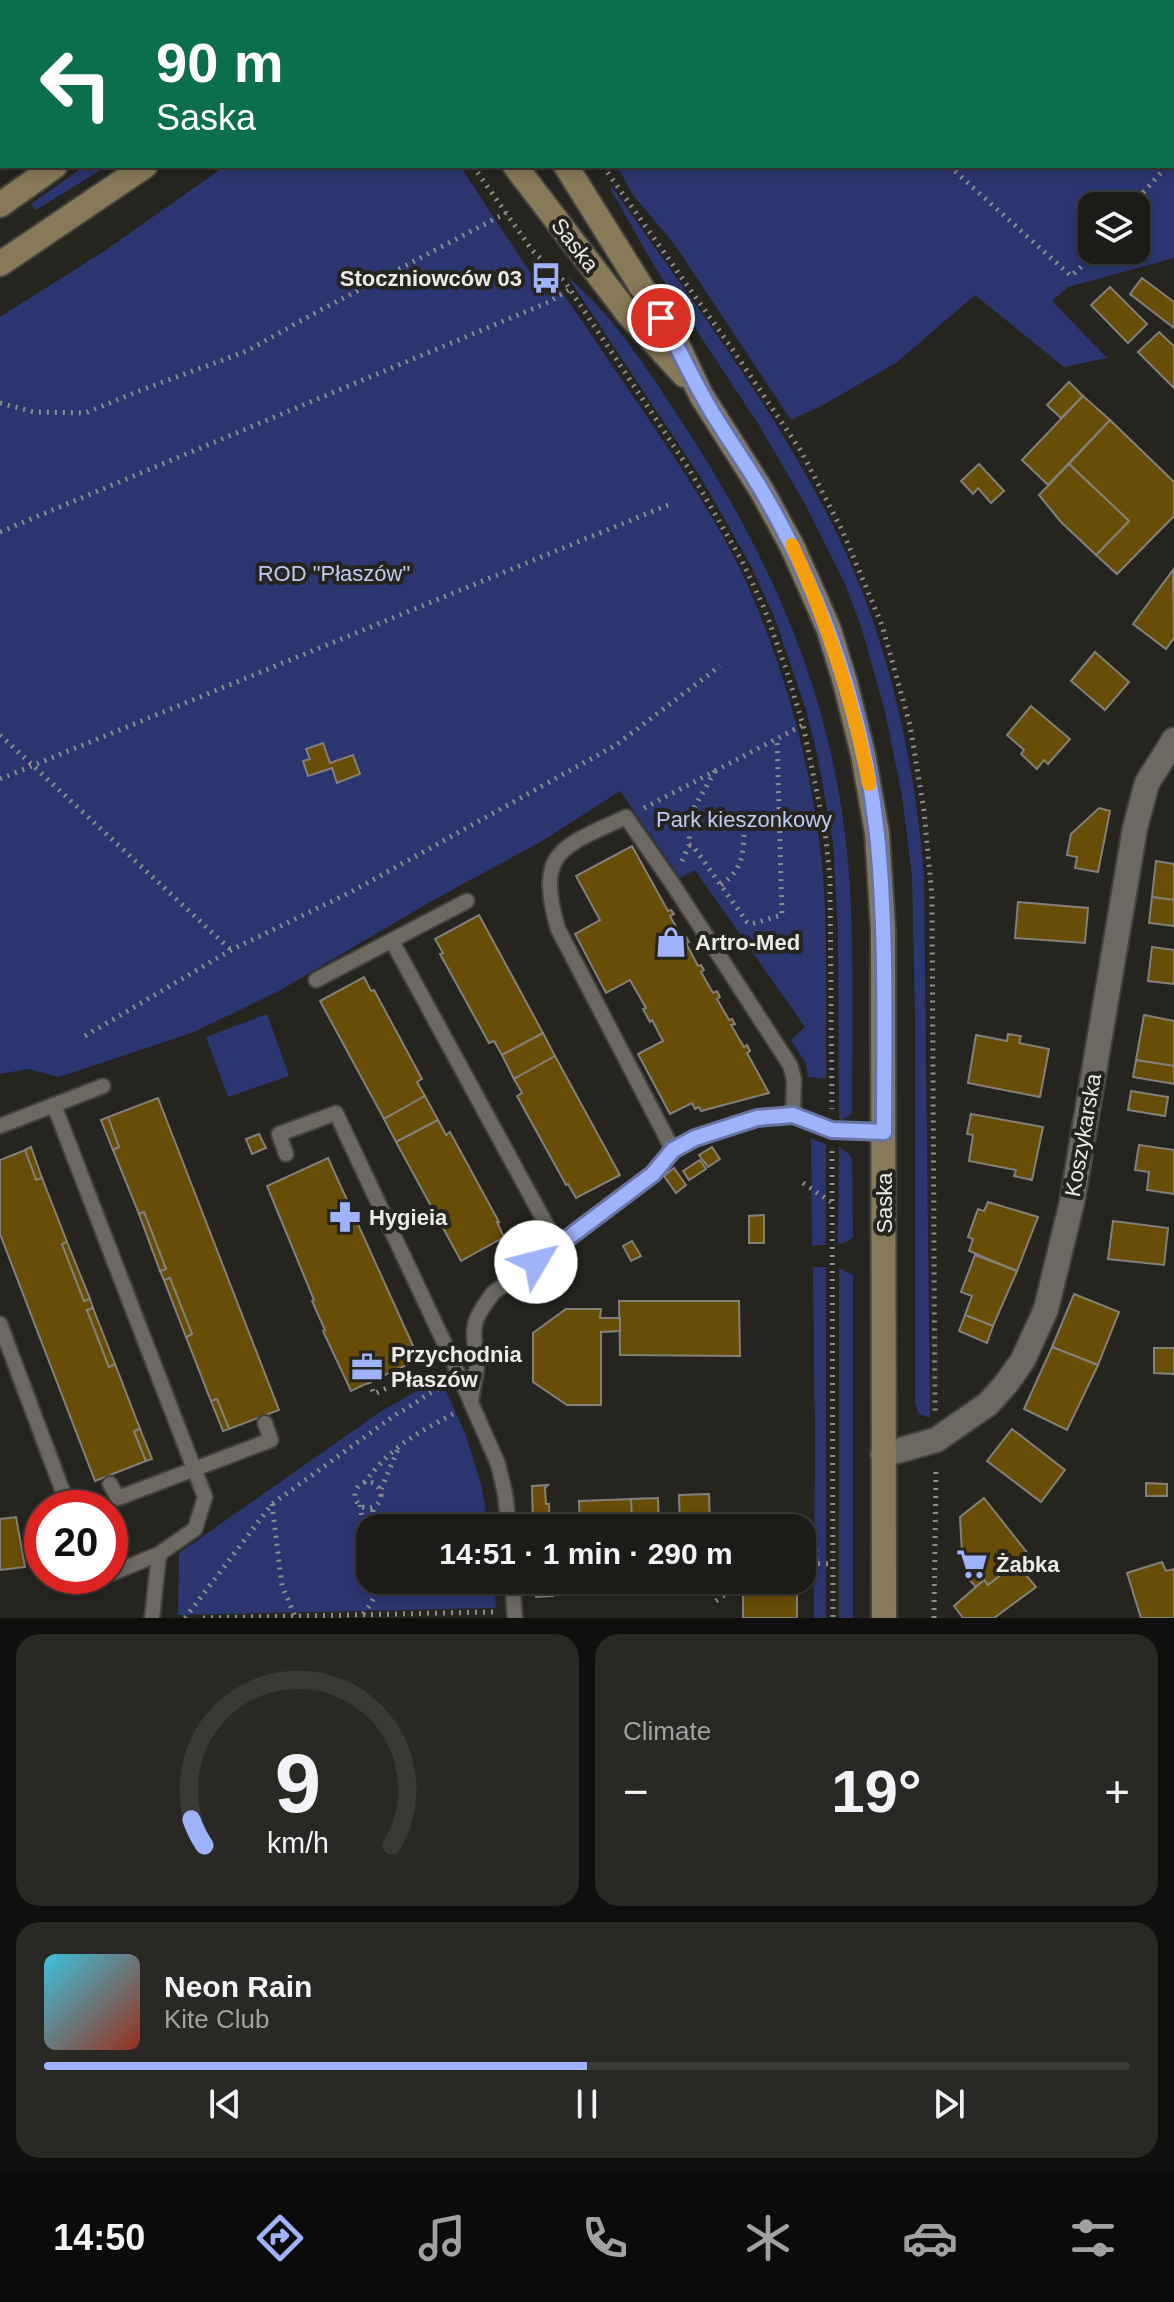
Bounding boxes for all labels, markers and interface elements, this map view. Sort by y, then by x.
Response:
text: 90 m [156,31,284,94]
icon: left [24,32,128,136]
text: Saska [156,97,256,138]
map controls [1078,192,1150,264]
button: layers [1078,192,1150,264]
street label: Saska [546,213,604,277]
bus stop icon: Stoczniowców 03 [529,261,563,295]
place label: Stoczniowców 03 [340,266,522,291]
pin [627,284,695,352]
icon: arrive [639,296,683,340]
park label: ROD "Płaszów" [258,561,410,586]
park label: Park kieszonkowy [656,807,832,832]
shop icon: Artro-Med [654,925,688,959]
place label: Artro-Med [695,930,800,955]
street label: Koszykarska [1060,1071,1106,1199]
street label: Saska [872,1172,897,1234]
pharmacy icon: Hygieia [328,1200,362,1234]
place label: Hygieia [369,1205,448,1230]
position arrow [494,1220,578,1304]
place label: Przychodnia Płaszów [391,1342,523,1392]
office icon: Przychodnia Płaszów [350,1350,384,1384]
speed limit sign: 20 [24,1490,128,1594]
text: 14:51 · 1 min · 290 m [439,1537,733,1570]
supermarket icon: Żabka [955,1547,989,1581]
place label: Żabka [996,1552,1060,1577]
text: Climate [623,1716,711,1746]
text: 9 [274,1737,321,1830]
text: 19° [831,1758,922,1825]
text: − [623,1767,649,1816]
text: + [1104,1767,1130,1816]
text: km/h [267,1827,328,1859]
text: Neon Rain [164,1970,312,2003]
text: Kite Club [164,2004,270,2034]
icon: previous [203,2082,247,2126]
icon: pause [565,2082,609,2126]
icon: next [927,2082,971,2126]
icon: directions [252,2210,308,2266]
icon: music [414,2210,470,2266]
icon: phone [577,2210,633,2266]
icon: climate [740,2210,796,2266]
icon: car [902,2210,958,2266]
icon: filters [1065,2210,1121,2266]
text: 14:50 [53,2217,145,2258]

